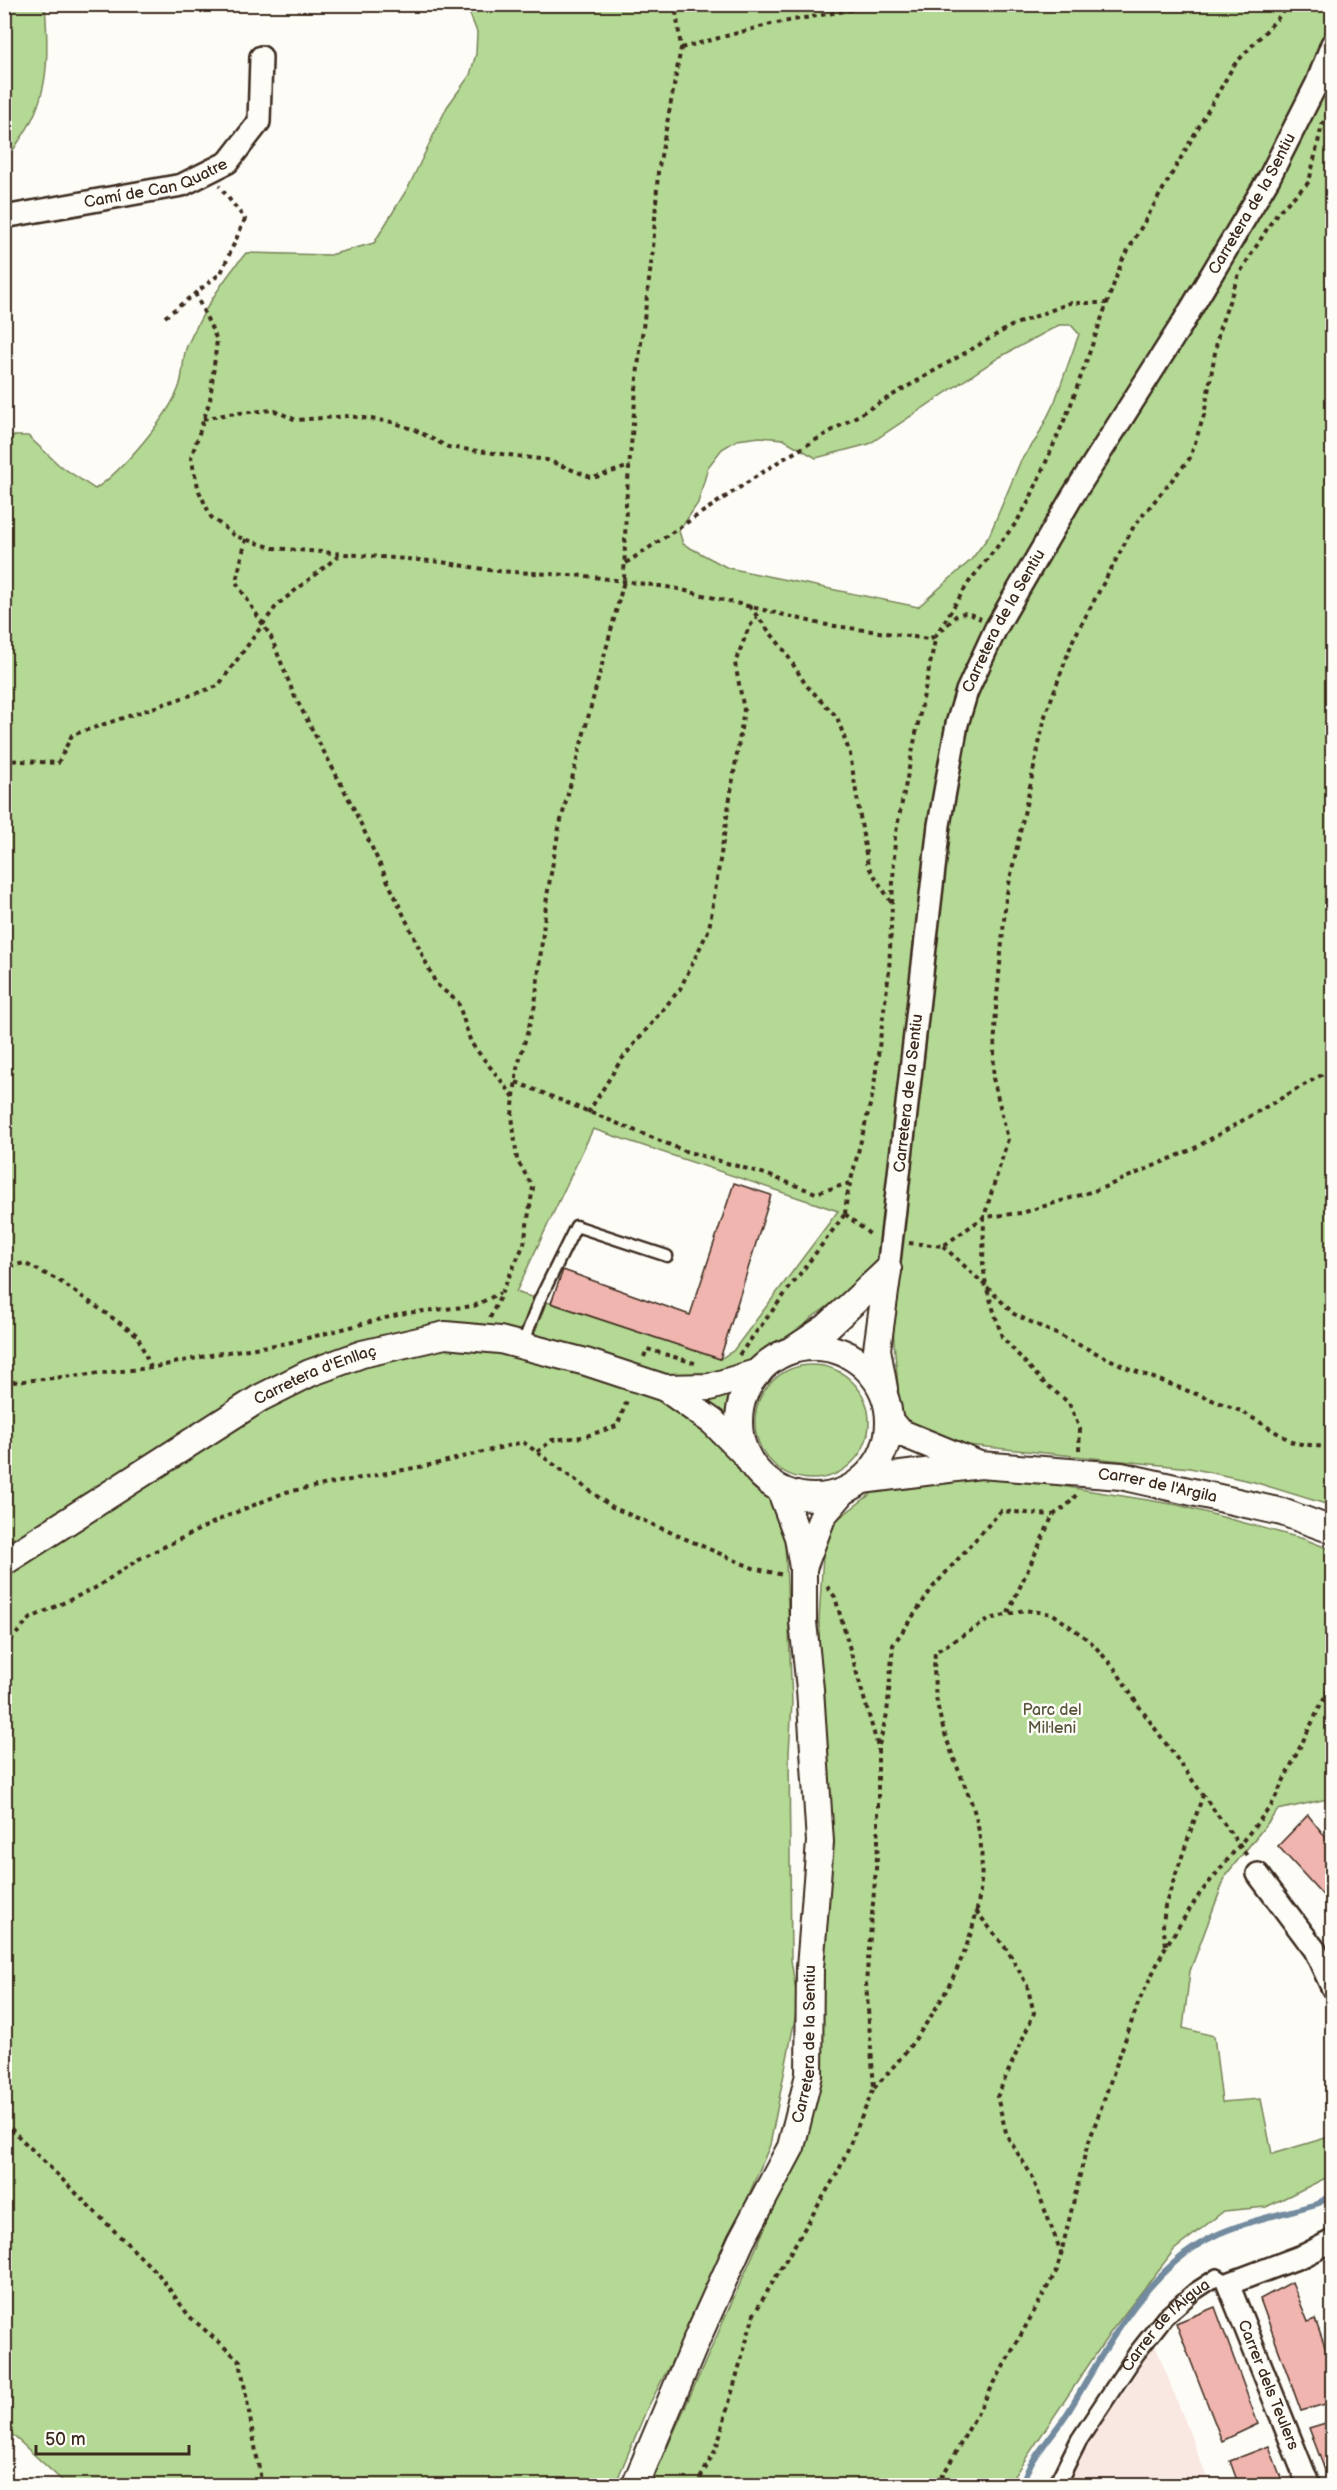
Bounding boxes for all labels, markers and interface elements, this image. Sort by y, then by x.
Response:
street label: Carretera de la Sentiu [1204,130,1300,278]
street label: Camí de Can Quatre [83,154,231,212]
street label: Carretera de la Sentiu [958,546,1049,696]
street label: Carretera de la Sentiu [890,1013,927,1173]
street label: Carretera d'Enllaç [251,1342,378,1409]
street label: Carrer de l'Argila [1097,1465,1219,1507]
park label: Parc del Mil·leni [1023,1701,1082,1738]
street label: Carretera de la Sentiu [788,1965,820,2125]
street label: Carrer de l'Aigua [1117,2275,1213,2375]
street label: Carrer dels Teulers [1233,2317,1303,2453]
scale bar [36,2418,189,2456]
text: 50 m [45,2429,86,2450]

